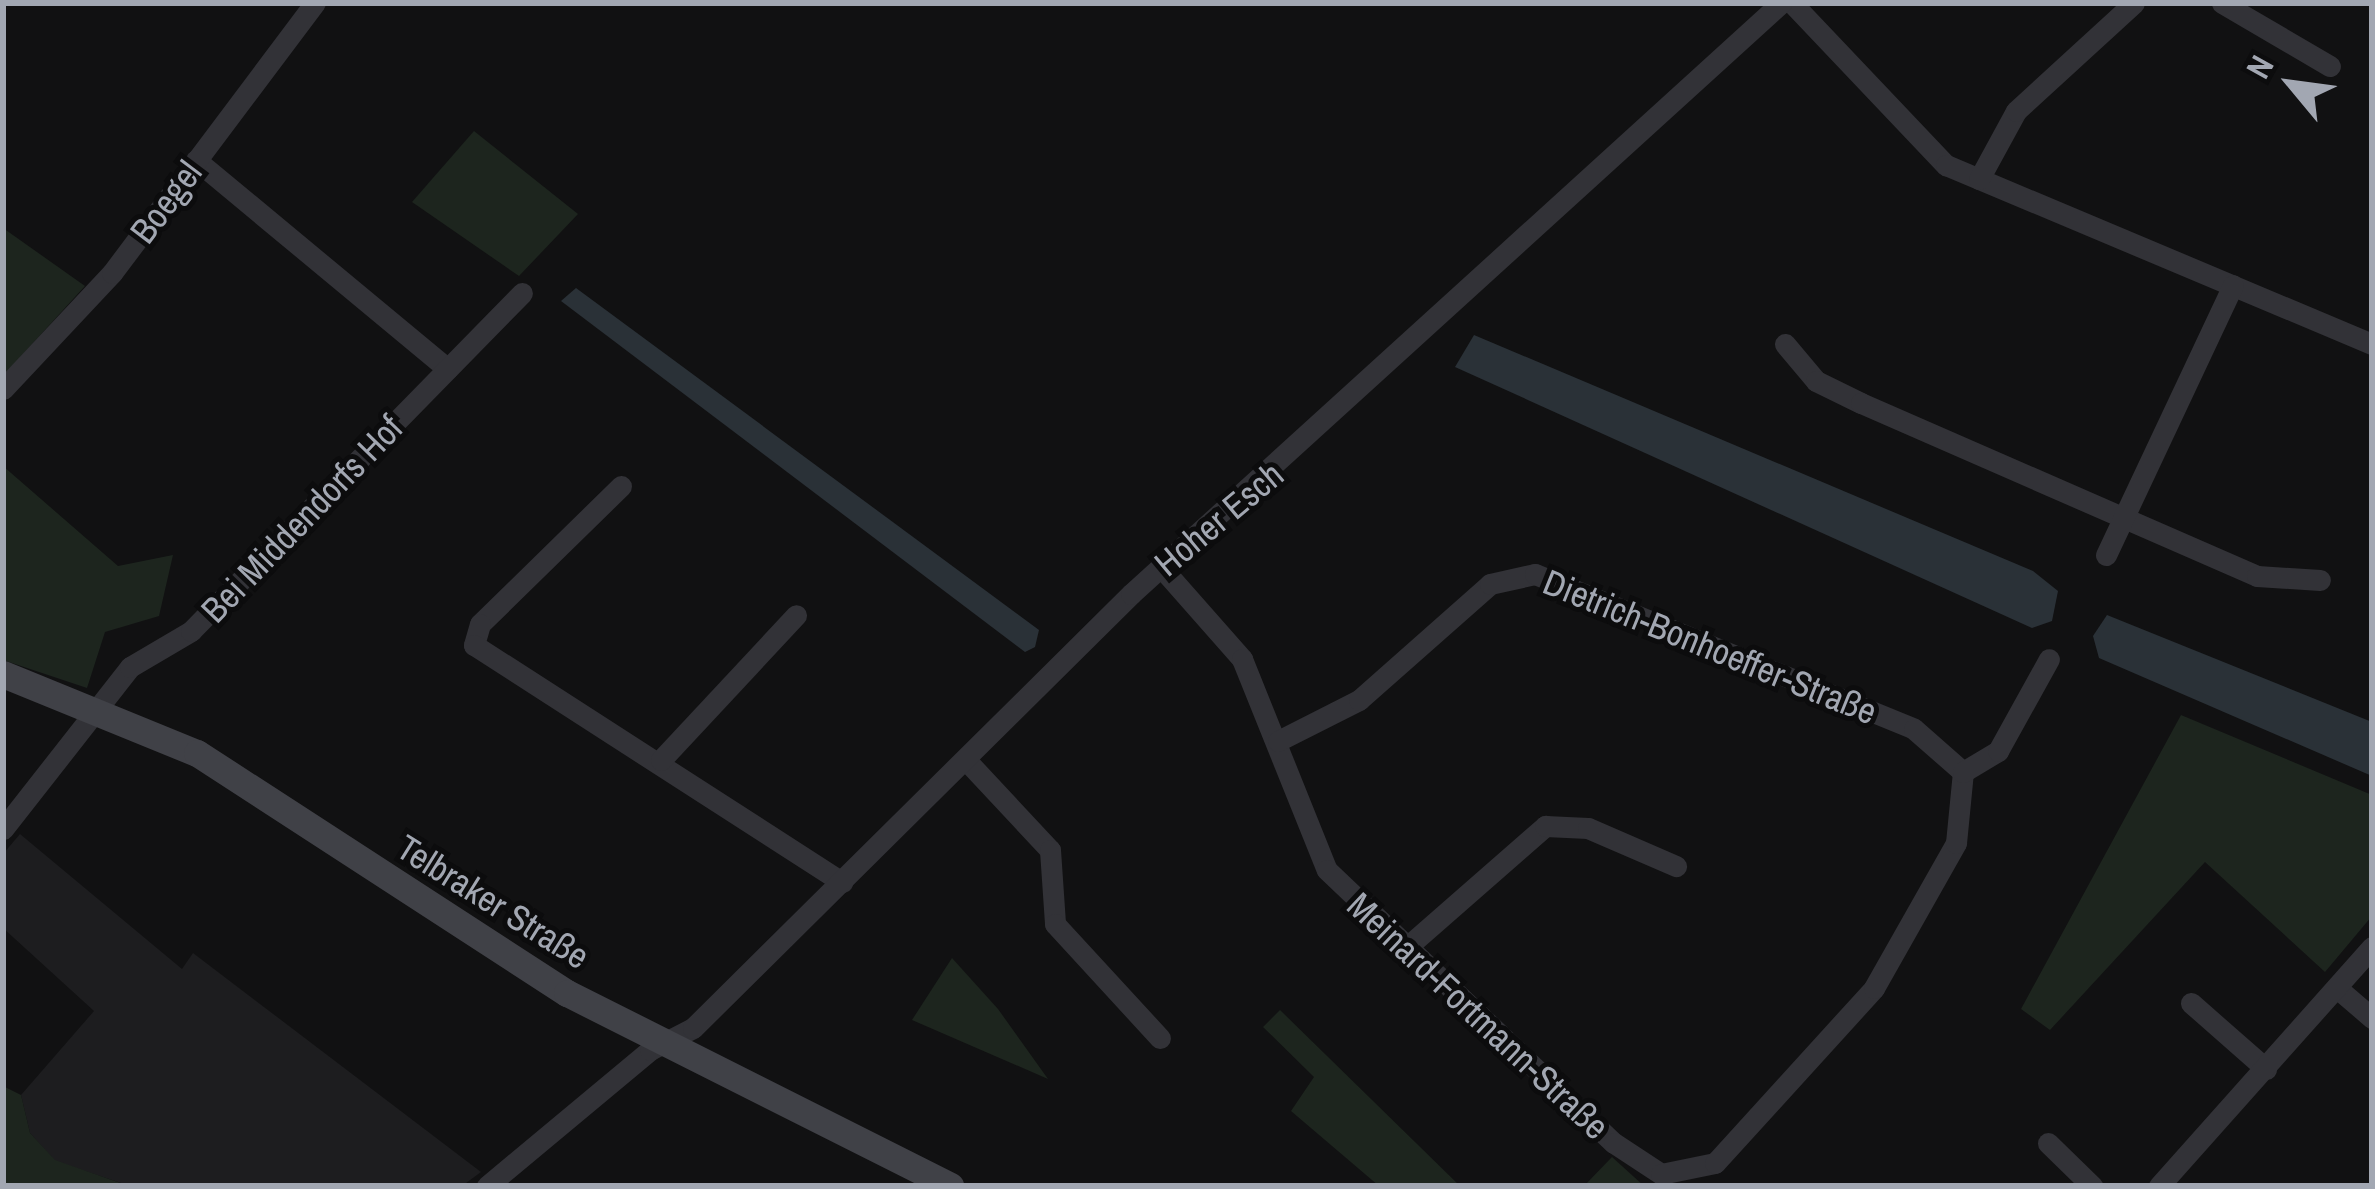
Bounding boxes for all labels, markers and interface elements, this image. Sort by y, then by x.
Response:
north arrow [2231,24,2351,144]
text: N [2236,47,2283,86]
street label: Boegel [121,152,211,252]
street label: Bei Middendorfs Hof [192,407,412,631]
street label: Hoher Esch [1146,453,1292,585]
street label: Dietrich-Bonhoeffer-Straße [1537,560,1883,734]
street label: Telbraker Straße [389,826,597,978]
street label: Meinard-Fortmann-Straße [1338,884,1618,1148]

